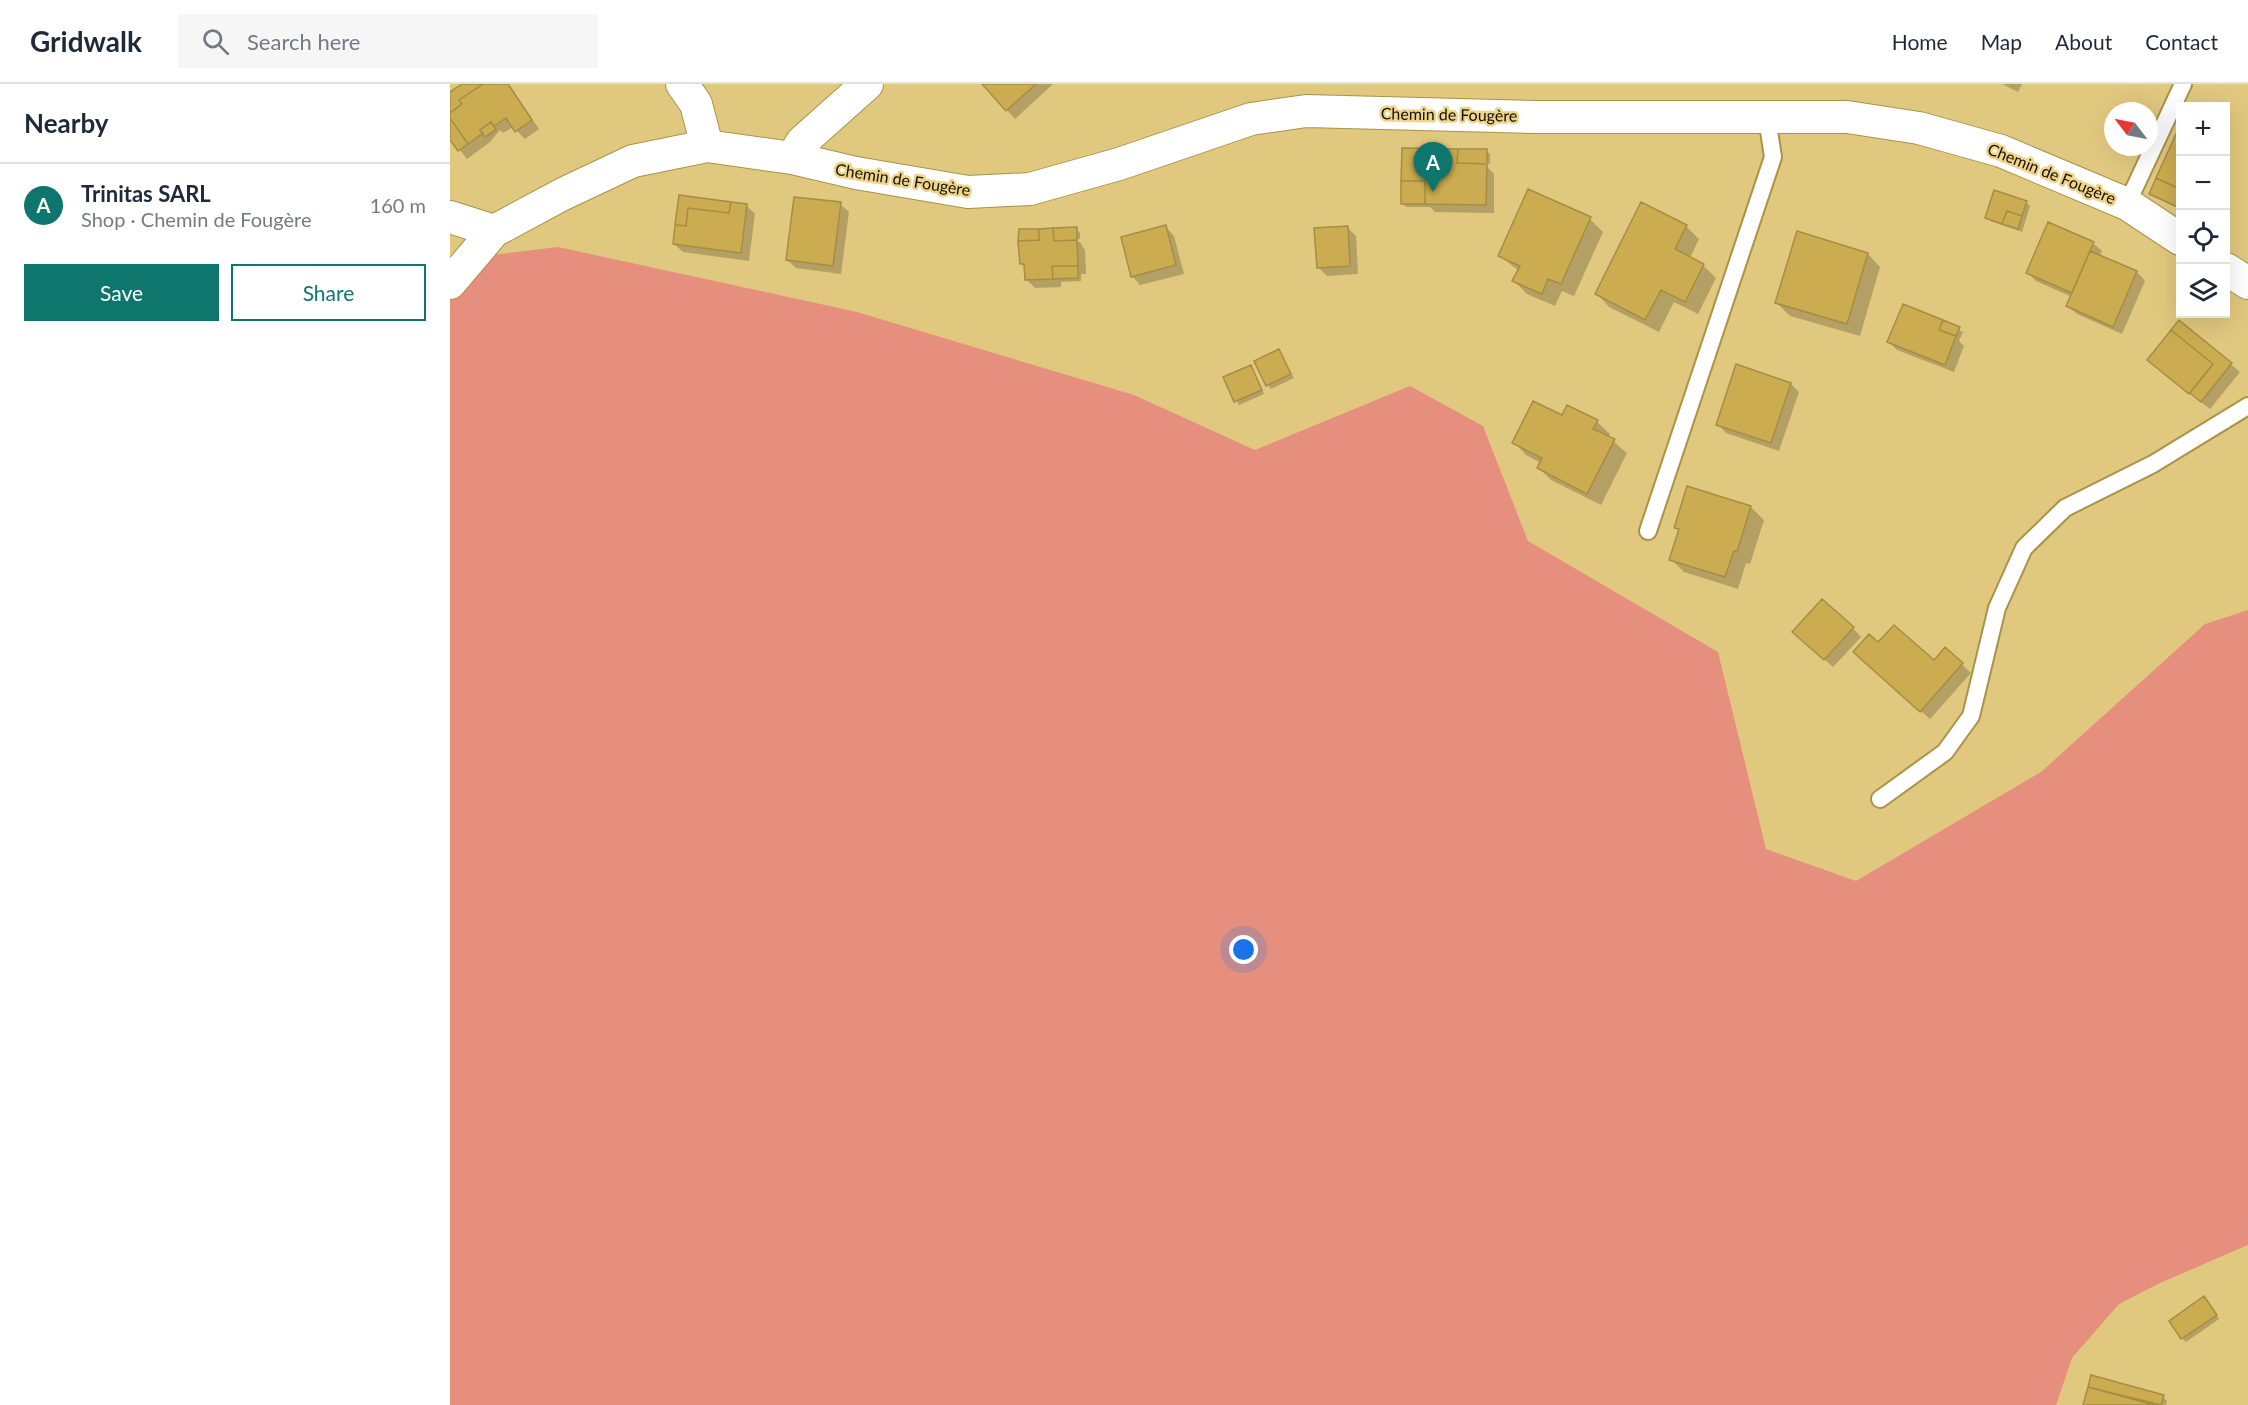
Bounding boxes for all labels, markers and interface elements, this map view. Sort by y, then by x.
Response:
search box [178,14,598,68]
text: Gridwalk [30,24,142,58]
icon: search [199,25,232,58]
text: Search here [247,28,360,55]
text: Home [1892,29,1948,54]
text: Map [1981,29,2022,54]
text: About [2055,29,2112,54]
text: Contact [2145,29,2218,54]
north arrow [2104,102,2158,156]
map controls [2176,102,2230,318]
button: + [2176,102,2230,156]
street label: Chemin de Fougère [1381,103,1517,125]
text: Nearby [24,107,109,139]
street label: Chemin de Fougère [1985,139,2119,207]
pin: A [1414,142,1452,192]
button: − [2176,156,2230,210]
street label: Chemin de Fougère [834,159,972,199]
text: Trinitas SARL [81,180,211,207]
text: A [37,193,50,217]
text: 160 m [370,193,426,217]
text: Shop · Chemin de Fougère [81,207,311,231]
button: locate [2176,210,2230,264]
button: Save [24,264,219,321]
button: Share [231,264,426,321]
button: layers [2176,264,2230,318]
your location [1229,935,1258,964]

